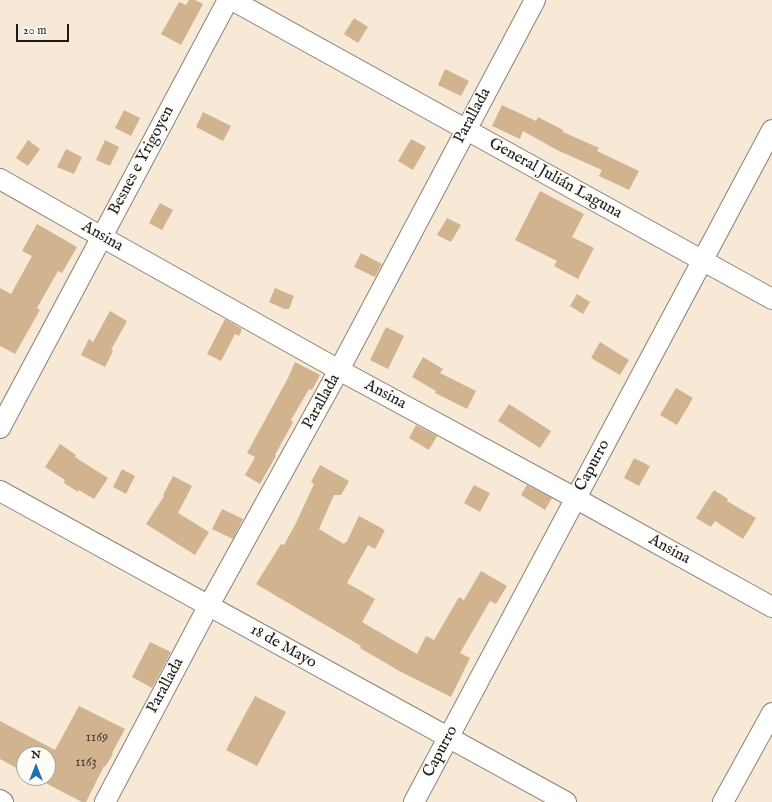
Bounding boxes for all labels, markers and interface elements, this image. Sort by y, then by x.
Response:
scale bar [18,16,71,42]
text: 20 m [23,23,46,38]
street label: Parallada [450,85,496,147]
street label: Besnes e Yrigoyen [105,103,179,219]
street label: General Julián Laguna [485,134,625,224]
street label: Ansina [78,218,126,256]
street label: Parallada [299,371,345,433]
street label: Ansina [361,376,409,414]
street label: Capurro [571,437,615,495]
street label: Ansina [645,531,693,569]
street label: 18 de Mayo [246,621,320,673]
street label: Parallada [143,655,189,717]
street label: Capurro [419,723,463,781]
house number: 1169 [86,730,108,746]
north arrow [16,746,56,786]
text: N [31,748,41,762]
house number: 1163 [75,755,97,771]

